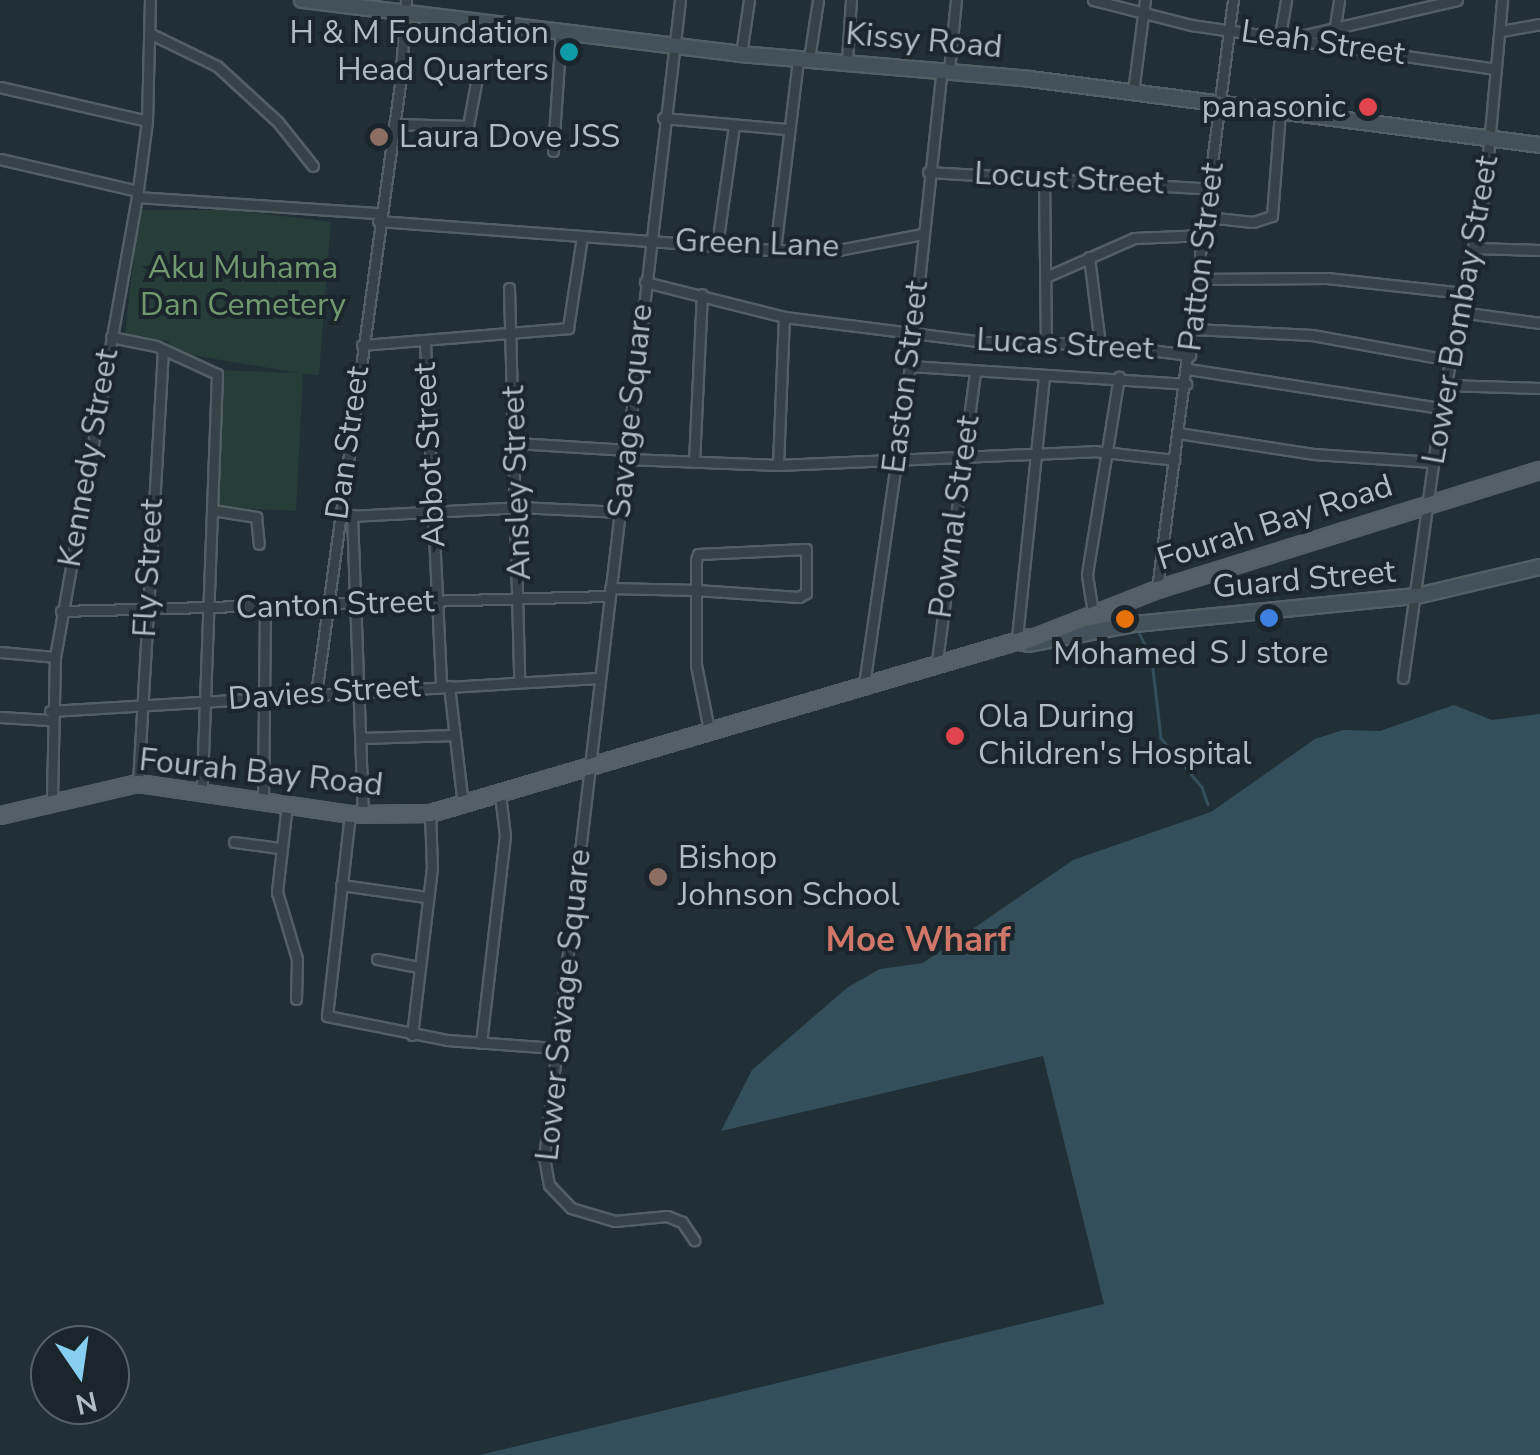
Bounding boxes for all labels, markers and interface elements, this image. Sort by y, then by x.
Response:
street label: Leah Street [1239,13,1407,73]
place label: H & M Foundation Head Quarters [289,15,549,90]
street label: Kissy Road [844,15,1004,67]
marker: H & M Foundation Head Quarters [558,41,580,63]
place label: panasonic [1202,88,1346,126]
marker: panasonic [1355,94,1381,120]
place label: Laura Dove JSS [399,118,620,156]
marker: Laura Dove JSS [368,126,390,148]
street label: Lower Bombay Street [1415,153,1507,467]
street label: Locust Street [973,155,1165,203]
street label: Patton Street [1171,160,1233,354]
street label: Green Lane [674,222,840,266]
park label: Aku Muhama Dan Cemetery [140,250,346,325]
street label: Easton Street [875,279,937,475]
street label: Savage Square [601,302,661,520]
street label: Lucas Street [975,321,1155,369]
street label: Kennedy Street [51,346,127,570]
street label: Abbot Street [406,362,454,548]
street label: Dan Street [318,364,378,522]
street label: Ansley Street [494,385,540,581]
street label: Pownal Street [922,413,988,621]
street label: Fourah Bay Road [1153,467,1397,579]
street label: Fly Street [126,498,172,638]
street label: Guard Street [1211,553,1397,607]
street label: Canton Street [235,582,435,628]
marker: S J store [1258,607,1280,629]
marker: Mohamed [1114,608,1136,630]
place label: S J store [1210,634,1328,672]
place label: Mohamed [1053,635,1197,673]
street label: Davies Street [227,667,421,719]
place label: Ola During Children's Hospital [978,699,1251,774]
marker: Ola During Children's Hospital [942,723,968,749]
street label: Fourah Bay Road [137,741,385,805]
place label: Bishop Johnson School [678,840,900,915]
street label: Lower Savage Square [529,847,599,1163]
marker: Bishop Johnson School [647,866,669,888]
district label: Moe Wharf [826,919,1010,961]
north arrow [30,1325,130,1425]
text: N [72,1381,101,1423]

